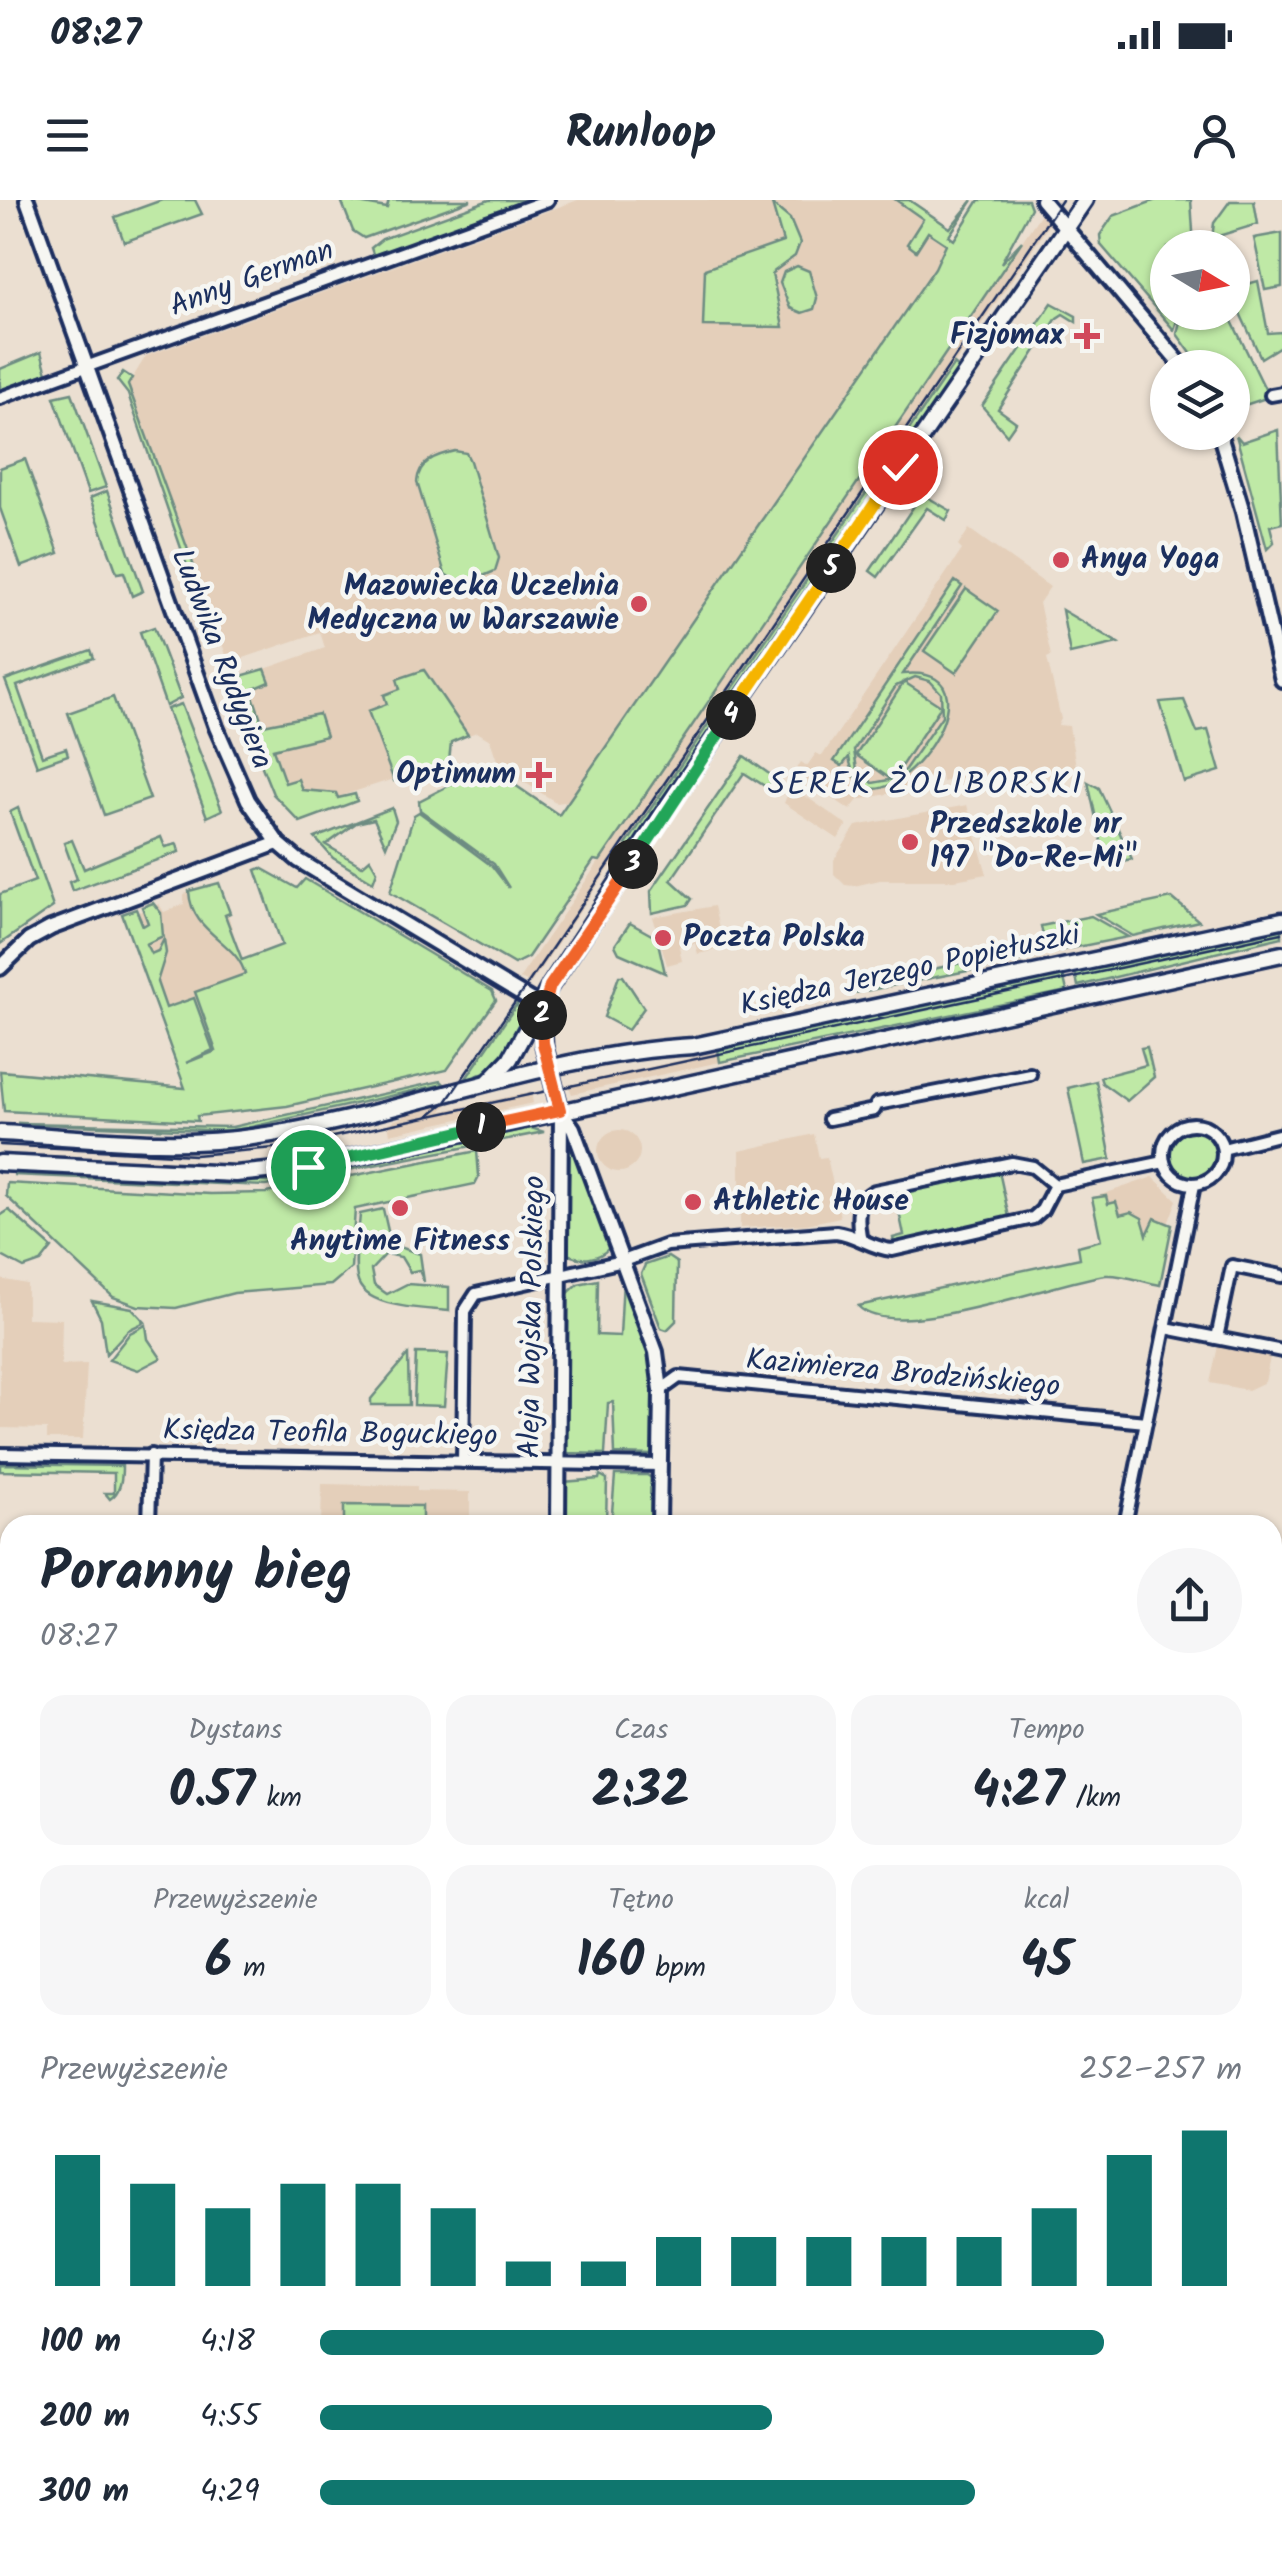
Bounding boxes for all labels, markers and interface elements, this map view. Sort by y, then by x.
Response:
text: 08:27 [50,5,141,65]
text: Runloop [565,99,717,171]
icon: menu [40,108,95,163]
icon: person [1187,108,1242,163]
street label: Anny German [163,227,341,331]
north arrow [1150,230,1250,330]
map controls [1150,230,1250,450]
place label: Fizjomax [950,312,1065,360]
marker: Fizjomax [1074,323,1100,349]
button: layers [1150,350,1250,450]
pin [858,425,943,510]
icon: check [873,440,928,495]
place label: Anya Yoga [1081,536,1219,584]
street label: Ludwika Rydygiera [157,542,285,776]
pin: 5 [806,543,856,593]
text: 5 [824,545,838,590]
marker: Anya Yoga [1050,549,1072,571]
place label: Mazowiecka Uczelnia Medyczna w Warszawie [307,563,619,645]
marker: Mazowiecka Uczelnia Medyczna w Warszawie [628,593,650,615]
pin: 4 [706,690,756,740]
text: 4 [723,692,739,737]
place label: Optimum [396,751,516,799]
district label: SEREK ŻOLIBORSKI [768,760,1084,811]
marker: Optimum [526,762,552,788]
place label: Przedszkole nr 197 "Do-Re-Mi" [930,801,1138,883]
marker: Przedszkole nr 197 "Do-Re-Mi" [899,831,921,853]
pin: 3 [608,839,658,889]
text: 3 [625,841,641,886]
street label: Księdza Jerzego Popiełuszki [736,911,1086,1030]
place label: Poczta Polska [683,914,865,962]
marker: Poczta Polska [652,927,674,949]
pin: 2 [517,990,567,1040]
text: 2 [534,992,550,1037]
pin: 1 [456,1102,506,1152]
text: 1 [477,1104,485,1149]
pin [266,1125,351,1210]
icon: arrive [281,1140,336,1195]
street label: Aleja Wojska Polskiego [507,1175,559,1459]
place label: Athletic House [713,1178,909,1226]
marker: Athletic House [682,1191,704,1213]
marker: Anytime Fitness [389,1197,411,1219]
place label: Anytime Fitness [290,1218,510,1266]
street label: Kazimierza Brodzińskiego [744,1336,1062,1412]
street label: Księdza Teofila Boguckiego [162,1407,498,1461]
text: Poranny bieg [40,1531,353,1618]
button: share [1137,1548,1242,1653]
text: 08:27 [40,1612,116,1663]
text: Dystans [188,1708,282,1753]
text: Czas [614,1708,668,1753]
text: Tempo [1009,1708,1085,1753]
text: 0.57 [169,1753,255,1833]
text: 2:32 [592,1753,690,1833]
text: 4:27 [972,1753,1065,1833]
text: km [255,1776,302,1821]
text: /km [1065,1776,1121,1821]
text: Przewyższenie [153,1878,318,1923]
text: Tętno [608,1878,674,1923]
text: kcal [1024,1878,1069,1923]
text: 6 [205,1923,232,2003]
text: 160 [576,1923,644,2003]
text: 45 [1020,1923,1073,2003]
text: m [232,1946,266,1991]
text: bpm [644,1946,706,1991]
text: Przewyższenie [40,2045,228,2096]
text: 252–257 m [1079,2045,1242,2096]
text: 100 m [40,2317,121,2368]
text: 4:18 [200,2317,255,2368]
text: 200 m [40,2392,130,2443]
text: 4:55 [200,2392,260,2443]
text: 300 m [40,2467,129,2518]
text: 4:29 [200,2467,260,2518]

